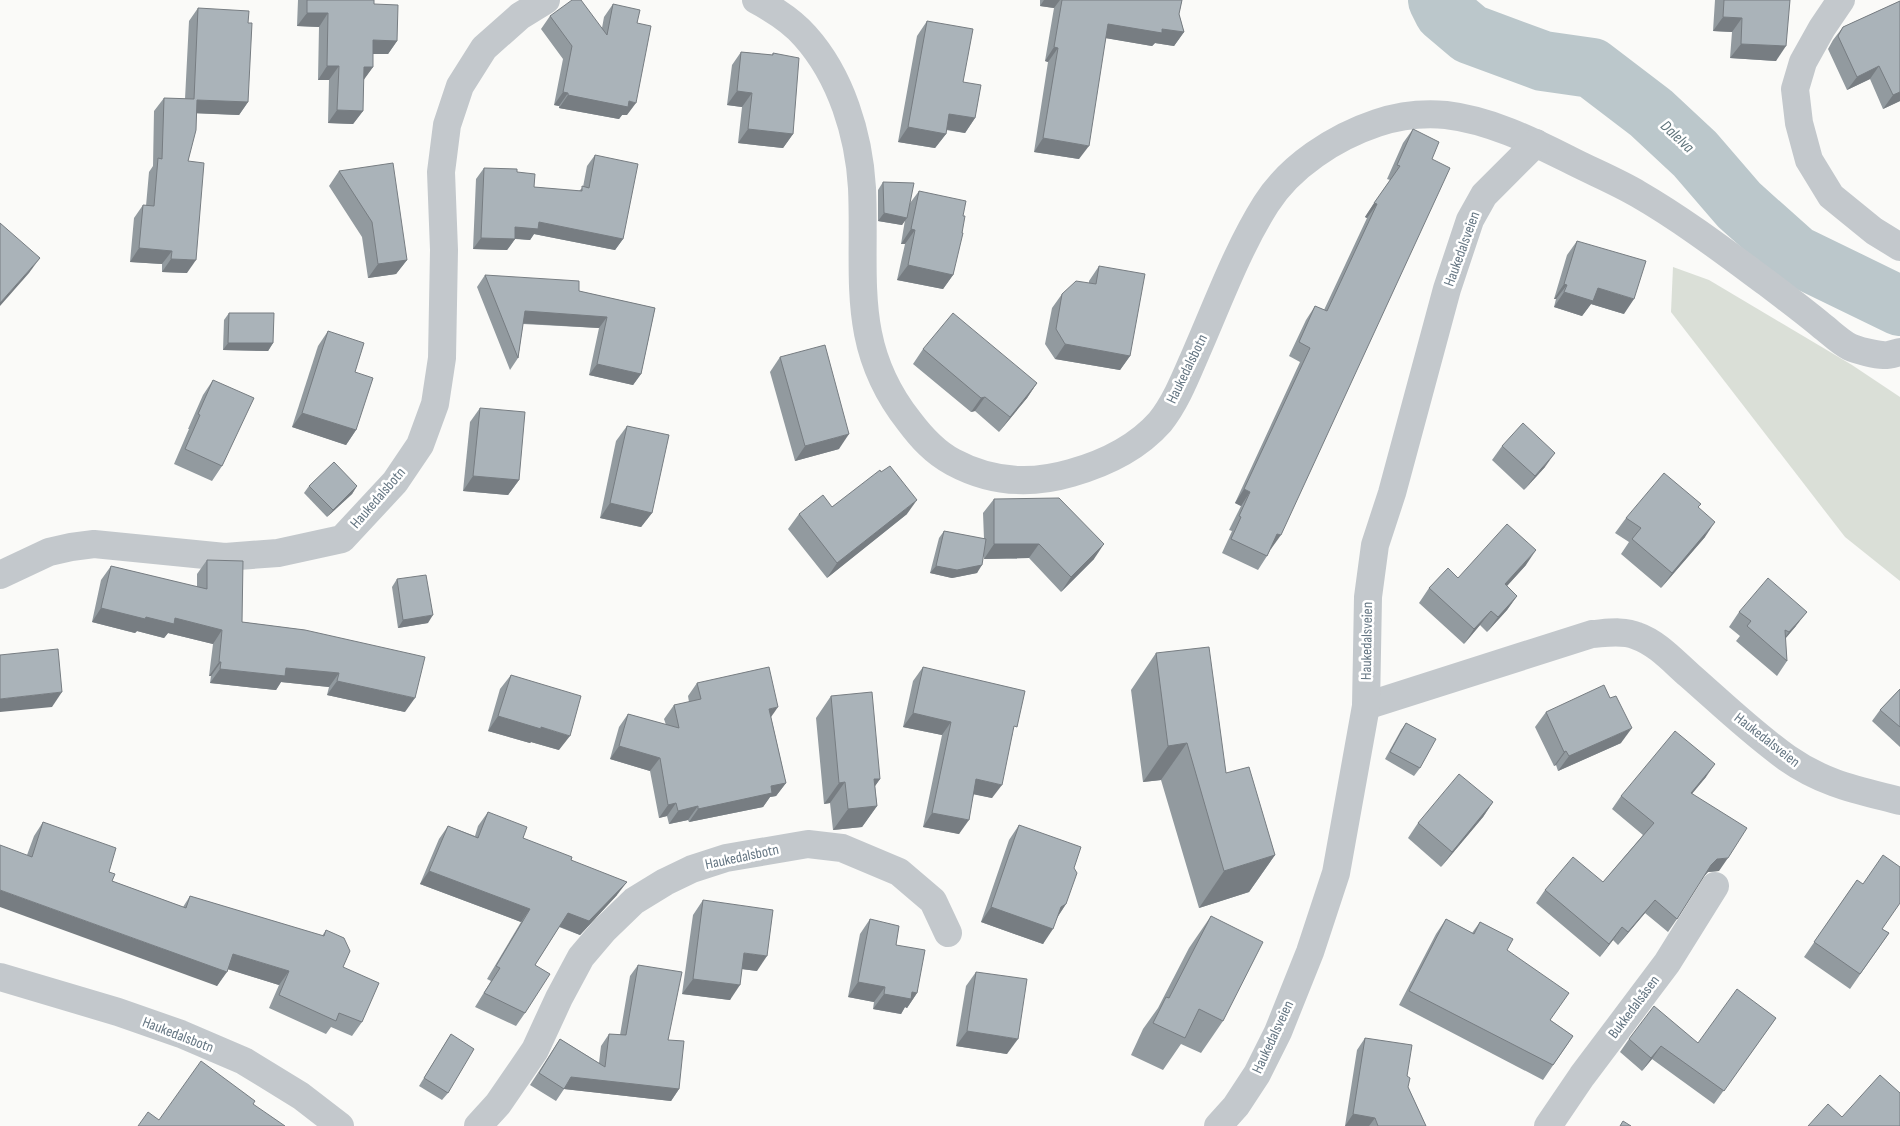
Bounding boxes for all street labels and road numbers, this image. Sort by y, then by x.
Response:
street label: Haukedalsveien [1440,209,1484,289]
street label: Haukedalsbotn [1162,331,1212,407]
street label: Haukedalsbotn [346,464,410,532]
street label: Haukedalsveien [1357,602,1377,680]
street label: Haukedalsveien [1730,708,1804,772]
street label: Haukedalsbotn [703,840,781,874]
street label: Bukkedalsåsen [1604,972,1664,1042]
street label: Haukedalsveien [1248,997,1298,1077]
street label: Haukedalsbotn [140,1013,216,1057]

